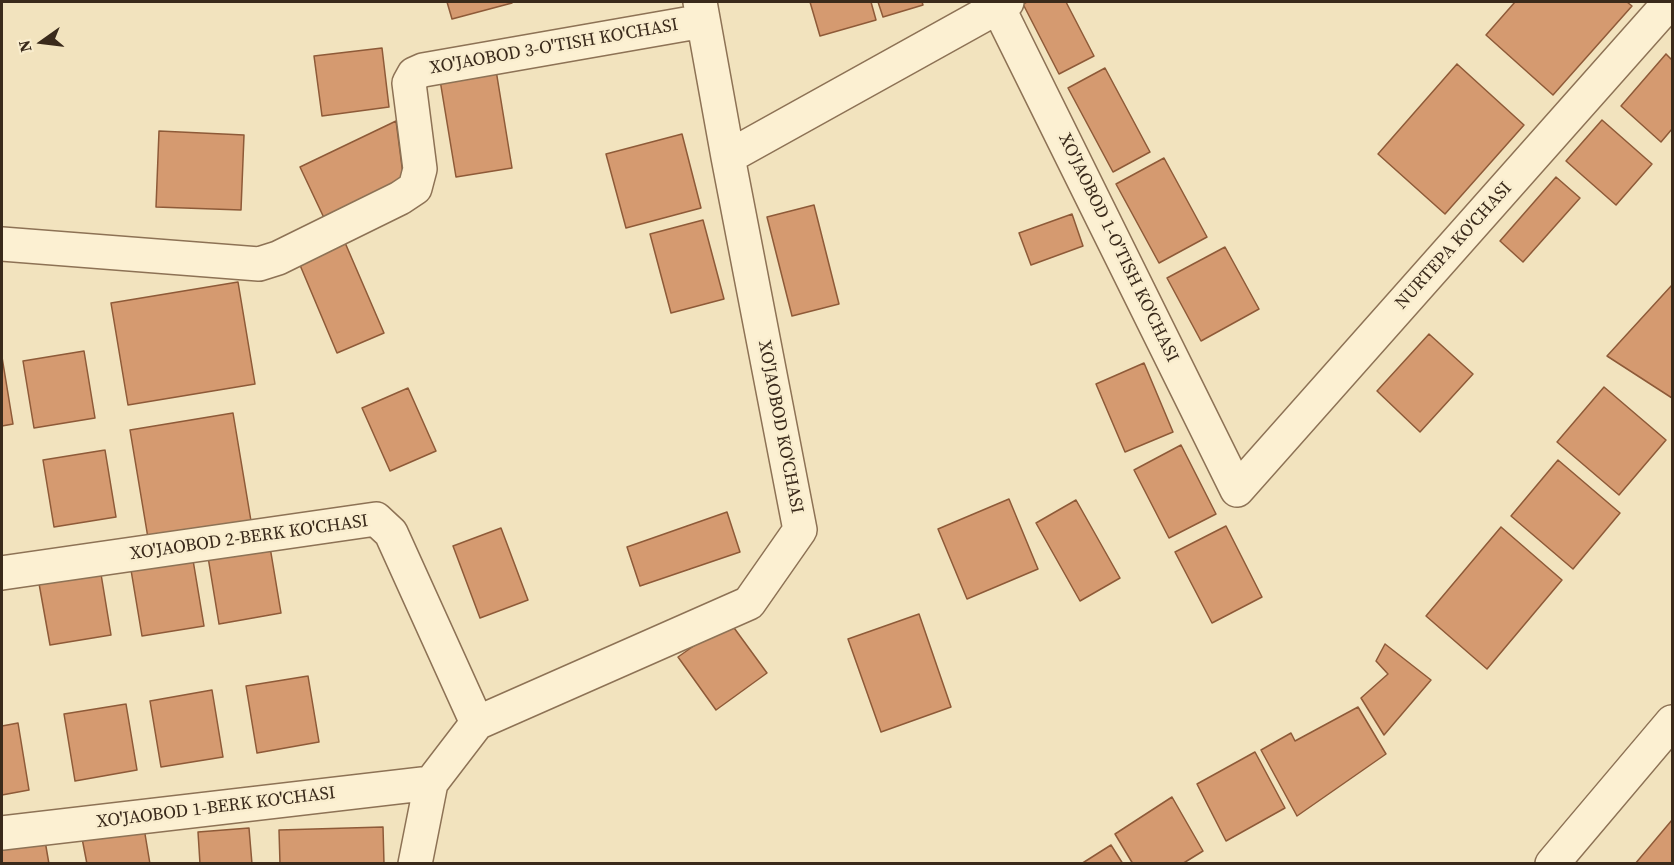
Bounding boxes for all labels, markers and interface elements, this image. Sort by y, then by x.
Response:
north arrow [12,12,72,72]
street label: XO'JAOBOD 3-O'TISH KO'CHASI [428,15,680,79]
text: N [12,38,37,55]
street label: XO'JAOBOD 1-O'TISH KO'CHASI [1053,130,1183,366]
street label: NURTEPA KO'CHASI [1391,178,1517,314]
street label: XO'JAOBOD KO'CHASI [753,339,807,515]
street label: XO'JAOBOD 2-BERK KO'CHASI [129,511,369,565]
street label: XO'JAOBOD 1-BERK KO'CHASI [95,783,337,833]

